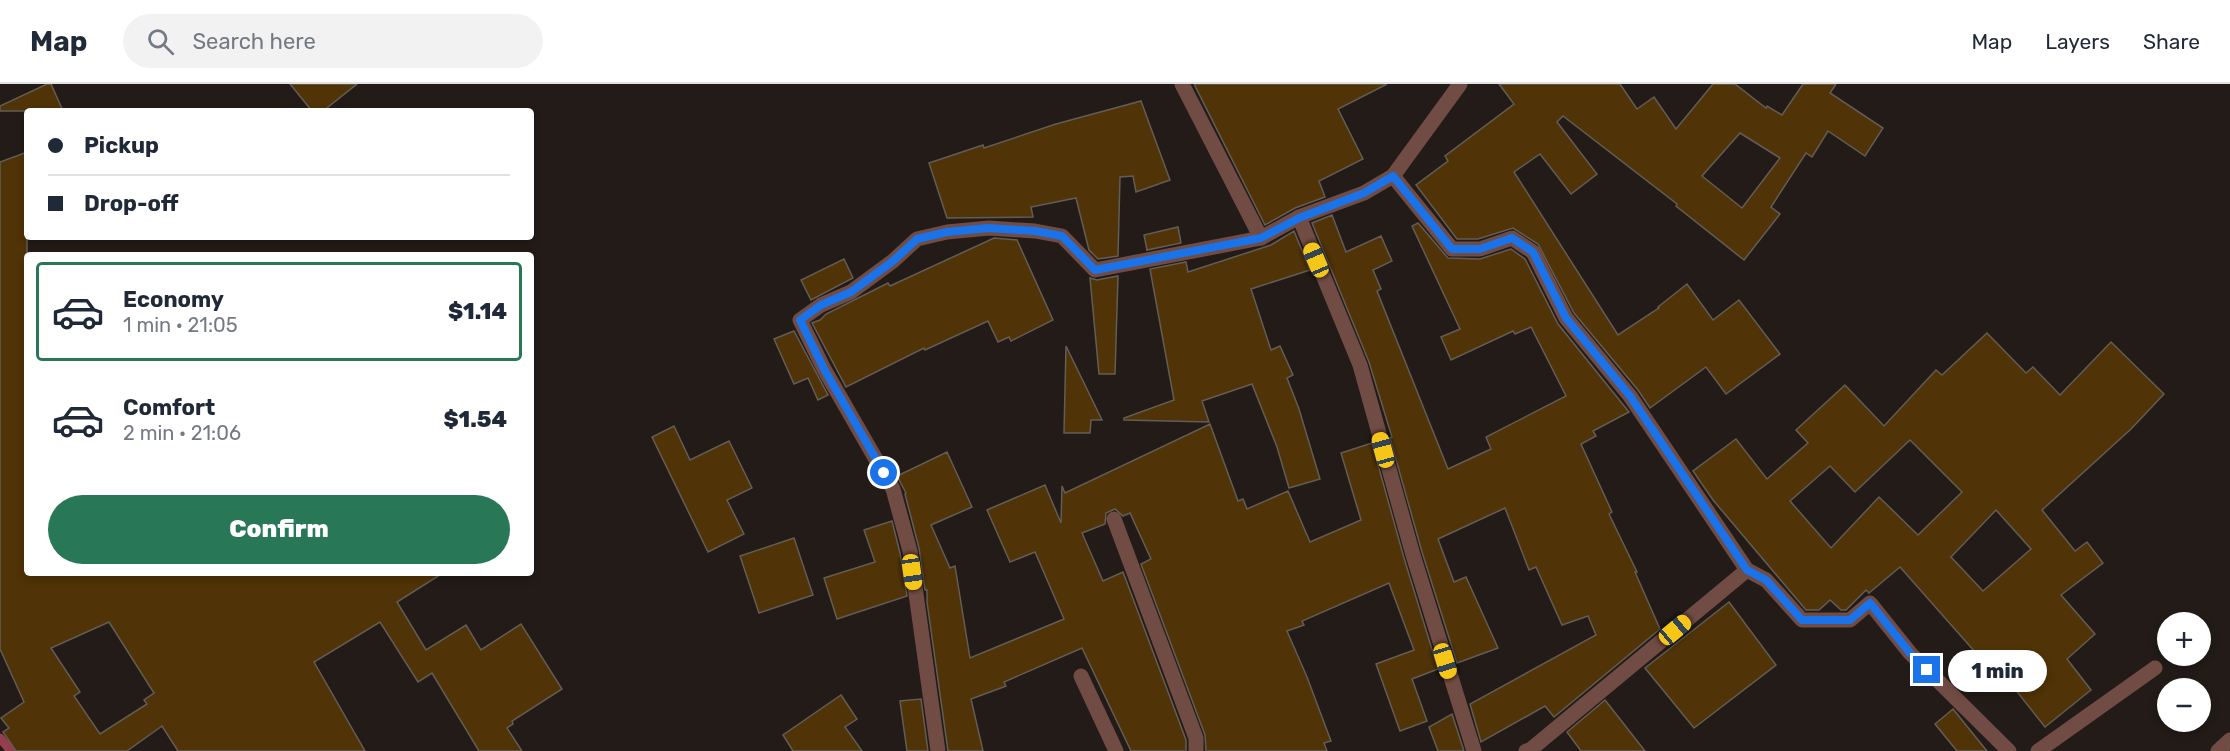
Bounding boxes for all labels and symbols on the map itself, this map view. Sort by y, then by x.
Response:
car [1301,240,1331,280]
car [1370,430,1396,470]
route start [870,459,897,486]
car [901,553,923,591]
car [1655,612,1695,648]
car [1431,641,1459,681]
callout: 1 min [1948,649,2047,691]
route end [1913,656,1940,683]

